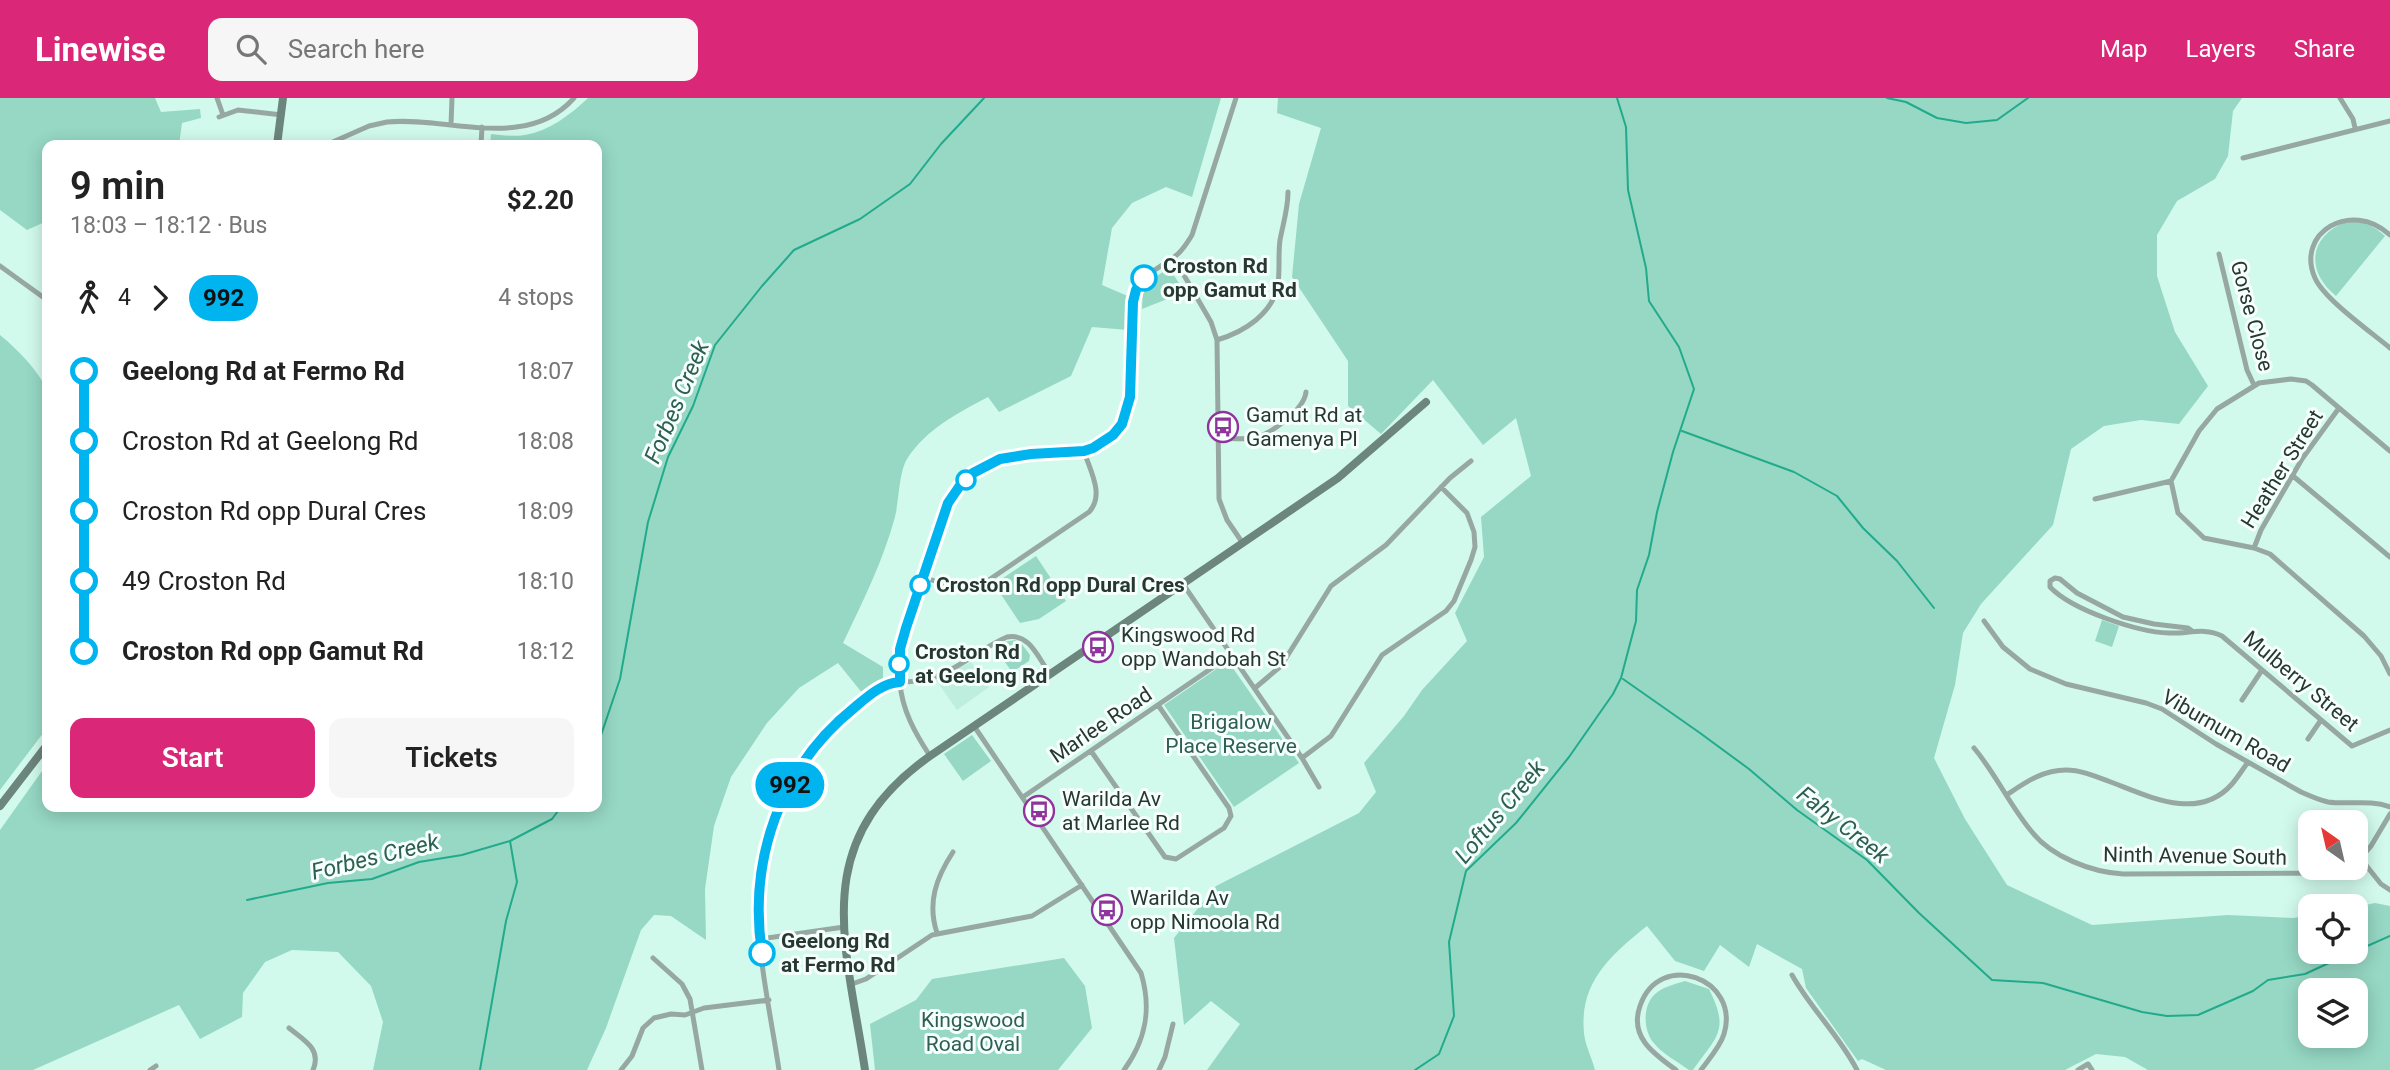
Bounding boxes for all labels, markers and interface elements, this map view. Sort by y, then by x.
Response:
search box [208,18,698,81]
text: Linewise [35,30,166,69]
icon: search [232,30,270,68]
text: Search here [288,34,424,64]
text: Map [2100,35,2148,63]
text: Layers [2186,35,2256,63]
text: Share [2294,35,2355,63]
text: 9 min [70,164,165,208]
text: $2.20 [507,185,574,215]
text: 18:03 – 18:12 · Bus [70,212,267,239]
place label: Croston Rd opp Gamut Rd [1163,254,1297,302]
street label: Gorse Close [2226,258,2278,374]
marker: Croston Rd opp Gamut Rd [1131,265,1157,291]
icon: walk [70,279,108,317]
icon: forward [141,279,179,317]
text: 4 [118,284,131,311]
text: 992 [203,284,244,312]
text: 4 stops [498,284,574,311]
water label: Forbes Creek [639,336,715,467]
text: Geelong Rd at Fermo Rd [122,356,405,386]
text: 18:07 [517,358,574,385]
place label: Gamut Rd at Gamenya Pl [1246,403,1362,451]
street label: Heather Street [2236,405,2328,533]
bus stop icon: Gamut Rd at Gamenya Pl [1206,410,1240,444]
text: Croston Rd at Geelong Rd [122,426,418,456]
text: 18:08 [517,428,574,455]
unlabelled marker [956,470,976,490]
text: Croston Rd opp Dural Cres [122,496,427,526]
text: 18:09 [517,498,574,525]
text: 49 Croston Rd [122,566,286,596]
text: 18:10 [517,568,574,595]
place label: Croston Rd opp Dural Cres [936,573,1185,597]
marker: Croston Rd opp Dural Cres [910,575,930,595]
place label: Kingswood Rd opp Wandobah St [1121,623,1286,671]
street label: Mulberry Street [2239,626,2364,736]
bus stop icon: Kingswood Rd opp Wandobah St [1081,630,1115,664]
text: Croston Rd opp Gamut Rd [122,636,424,666]
text: 18:12 [517,638,574,665]
place label: Croston Rd at Geelong Rd [915,640,1047,688]
marker: Croston Rd at Geelong Rd [889,654,909,674]
street label: Marlee Road [1046,682,1156,768]
street label: Viburnum Road [2158,685,2294,777]
park label: Brigalow Place Reserve [1165,710,1297,758]
button: Start [70,718,315,798]
button: Tickets [329,718,574,798]
water label: Loftus Creek [1449,755,1551,869]
line badge: 992 [750,762,830,808]
text: 992 [769,771,811,799]
water label: Fahy Creek [1792,781,1895,870]
place label: Warilda Av at Marlee Rd [1062,787,1180,835]
bus stop icon: Warilda Av at Marlee Rd [1022,794,1056,828]
north arrow [2298,810,2368,880]
map controls [2298,810,2368,1048]
water label: Forbes Creek [308,828,442,886]
street label: Ninth Avenue South [2103,842,2287,870]
place label: Warilda Av opp Nimoola Rd [1130,886,1280,934]
bus stop icon: Warilda Av opp Nimoola Rd [1090,893,1124,927]
button: locate [2298,894,2368,964]
place label: Geelong Rd at Fermo Rd [781,929,895,977]
marker: Geelong Rd at Fermo Rd [749,940,775,966]
button: layers [2298,978,2368,1048]
park label: Kingswood Road Oval [921,1008,1025,1056]

